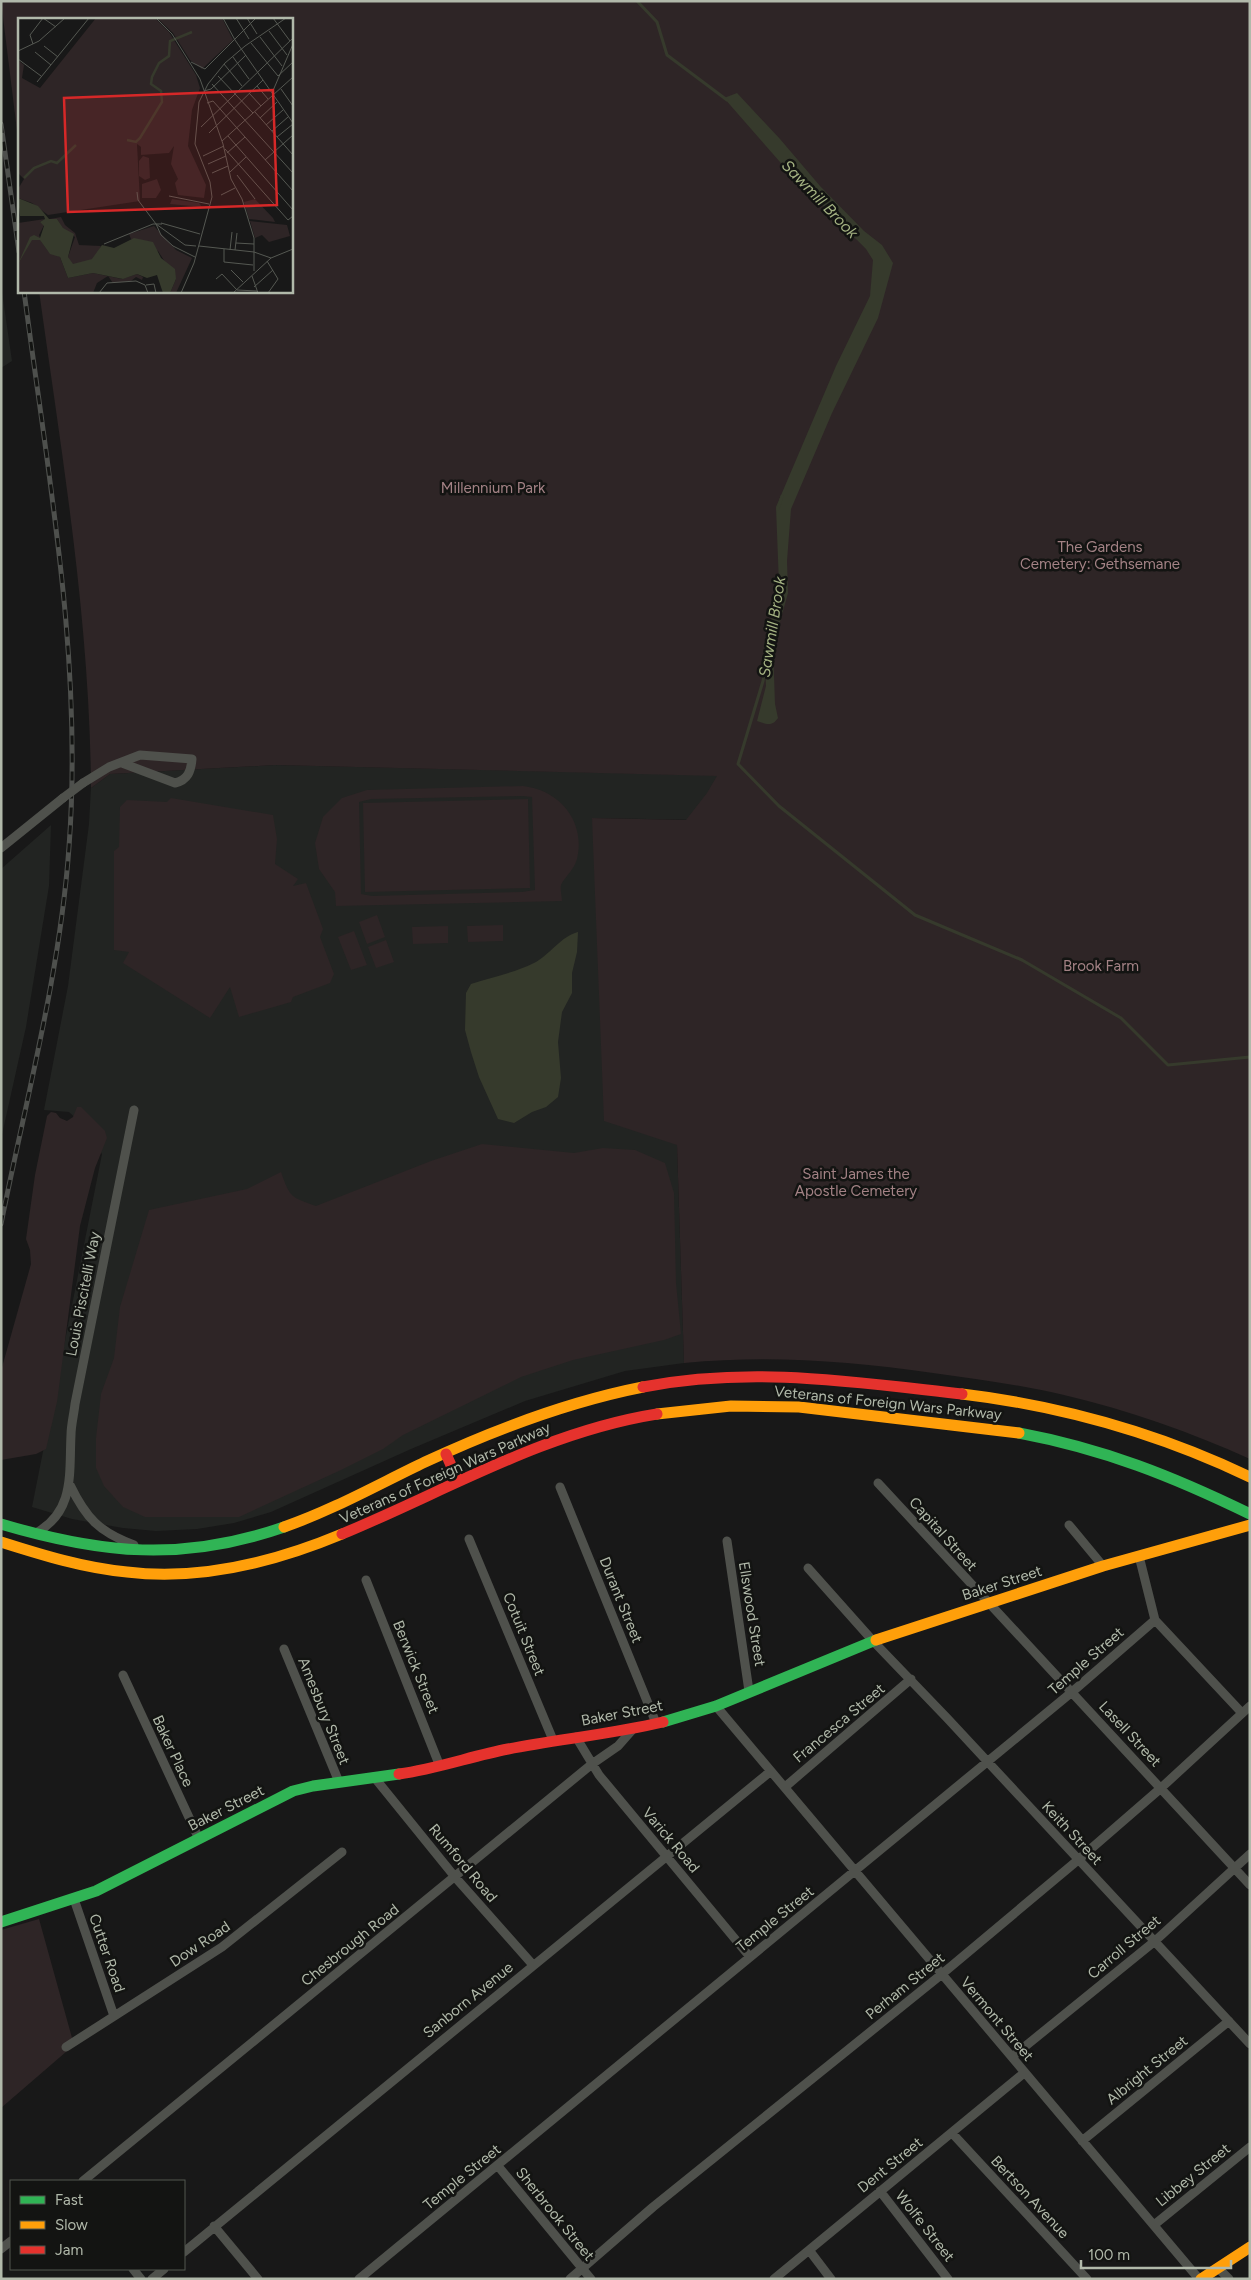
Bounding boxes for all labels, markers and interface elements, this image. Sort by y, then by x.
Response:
inset map [18,18,292,292]
water label: Sawmill Brook [778,156,863,243]
park label: Millennium Park [441,479,546,497]
park label: The Gardens Cemetery: Gethsemane [1020,538,1180,573]
water label: Sawmill Brook [755,574,790,679]
park label: Brook Farm [1063,957,1139,975]
park label: Saint James the Apostle Cemetery [795,1165,917,1200]
street label: Louis Piscitelli Way [62,1230,104,1358]
street label: Veterans of Foreign Wars Parkway [773,1382,1003,1424]
street label: Veterans of Foreign Wars Parkway [337,1418,553,1528]
street label: Capital Street [905,1493,981,1575]
street label: Durant Street [596,1554,647,1646]
street label: Ellswood Street [735,1560,769,1668]
street label: Baker Street [960,1562,1045,1604]
street label: Cotuit Street [499,1590,549,1679]
street label: Berwick Street [389,1618,443,1716]
street label: Temple Street [1044,1623,1128,1699]
street label: Amesbury Street [294,1655,354,1767]
street label: Francesca Street [790,1679,889,1766]
street label: Baker Street [580,1696,665,1730]
street label: Lasell Street [1095,1698,1165,1771]
street label: Baker Place [149,1712,197,1790]
street label: Baker Street [185,1781,267,1835]
street label: Keith Street [1038,1797,1106,1869]
street label: Varick Road [639,1804,703,1876]
street label: Rumford Road [425,1820,501,1906]
street label: Temple Street [733,1882,818,1956]
street label: Chesbrough Road [297,1900,403,1990]
street label: Cutter Road [85,1911,129,1995]
street label: Carroll Street [1084,1911,1164,1983]
street label: Dow Road [166,1917,234,1971]
street label: Perham Street [862,1949,948,2023]
street label: Sanborn Avenue [419,1958,517,2042]
street label: Vermont Street [957,1973,1038,2065]
street label: Albright Street [1103,2032,1192,2108]
street label: Dent Street [854,2133,926,2197]
street label: Libbey Street [1152,2139,1234,2210]
street label: Temple Street [420,2140,505,2214]
street label: Bertson Avenue [987,2152,1073,2242]
street label: Sherbrook Street [512,2164,598,2265]
legend [10,2180,185,2270]
street label: Wolfe Street [892,2187,959,2265]
text: Fast [55,2191,84,2209]
text: Slow [55,2216,88,2234]
scale bar [1081,2238,1231,2270]
text: Jam [55,2241,83,2259]
text: 100 m [1088,2246,1130,2264]

